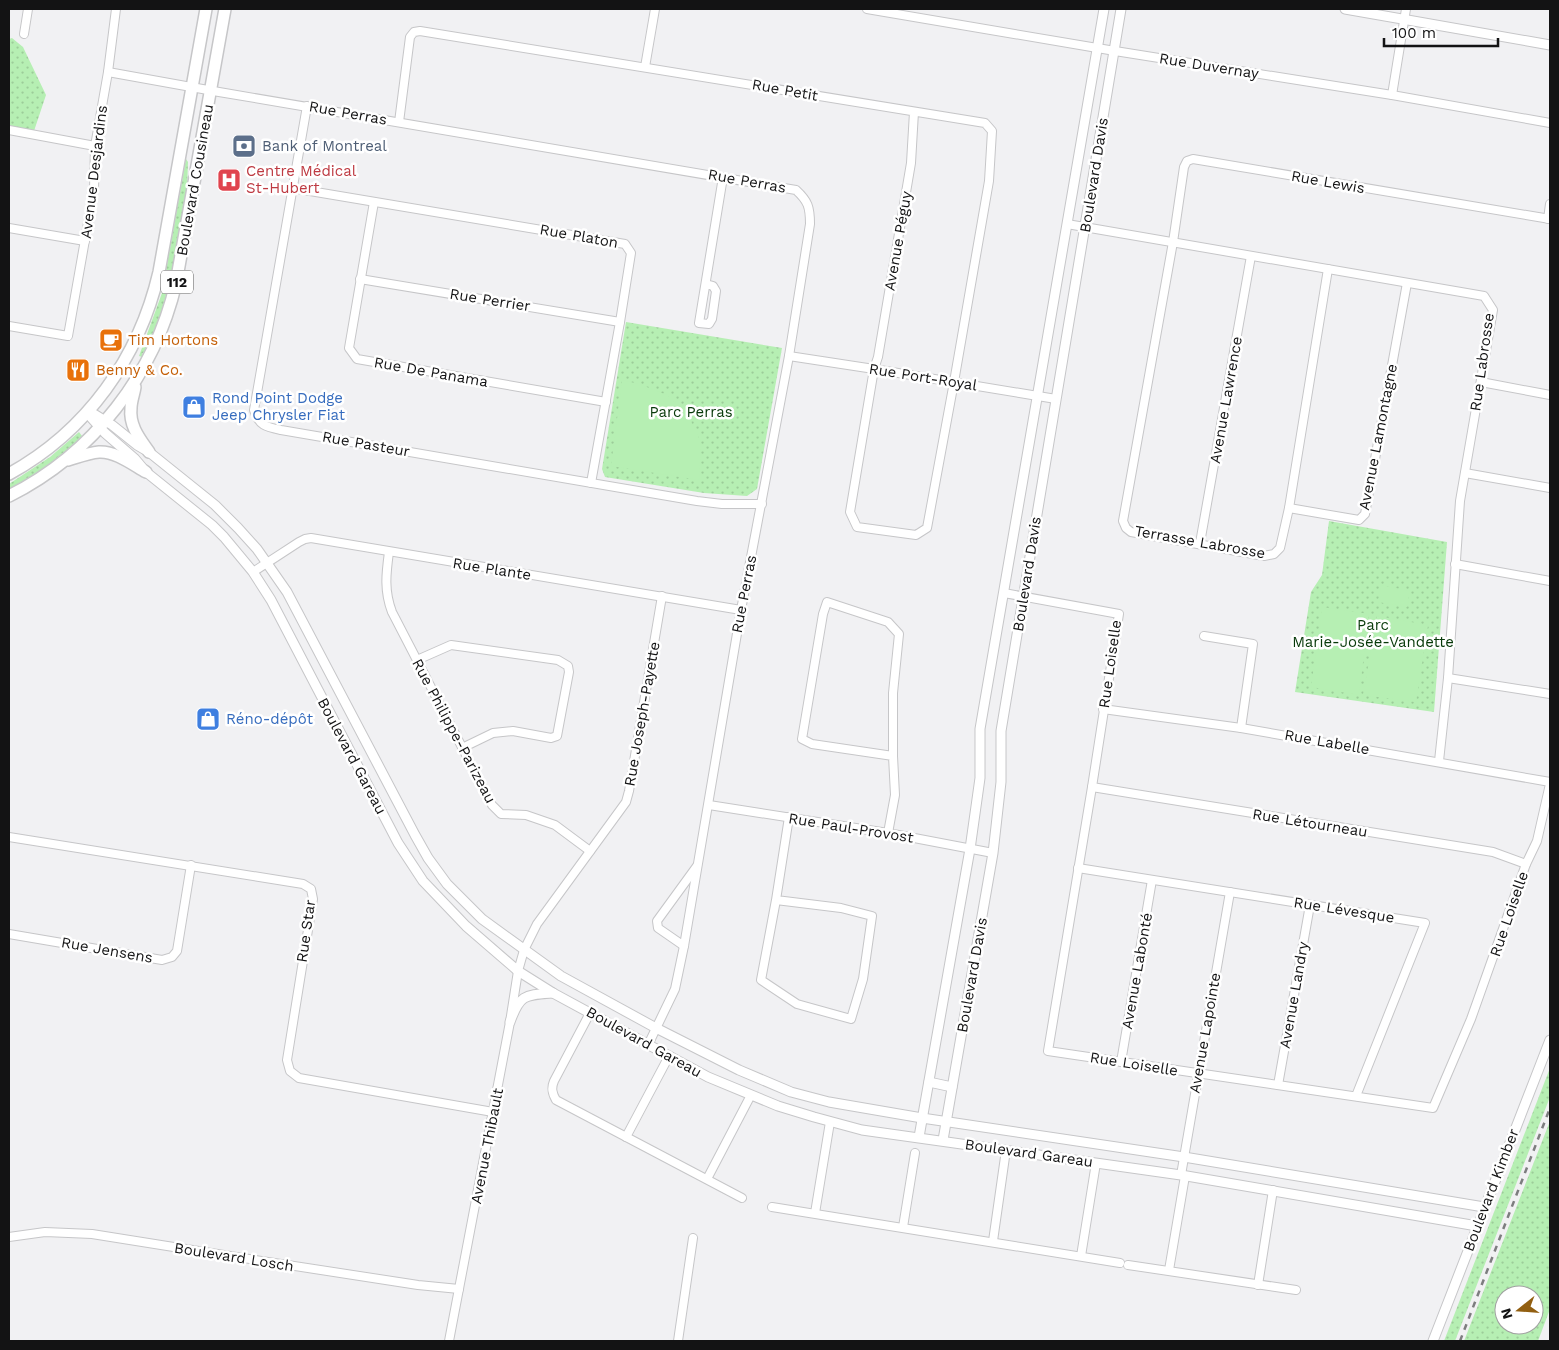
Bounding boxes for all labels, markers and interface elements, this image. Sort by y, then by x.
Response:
scale bar [1384,15,1498,47]
text: 100 m [1392,24,1436,42]
street label: Rue Duvernay [1158,49,1260,83]
street label: Rue Petit [751,75,820,105]
street label: Rue Perras [308,97,389,129]
street label: Boulevard Cousineau [173,103,217,257]
street label: Avenue Desjardins [77,104,111,240]
street label: Boulevard Davis [1076,116,1112,234]
bank icon: Bank of Montreal [231,133,257,159]
place label: Bank of Montreal [262,137,387,155]
place label: Centre Médical St-Hubert [246,162,357,197]
street label: Rue Perras [707,165,788,197]
hospital icon: Centre Médical St-Hubert [216,167,242,193]
street label: Rue Lewis [1290,167,1366,197]
street label: Avenue Péguy [880,190,916,292]
street label: Rue Platon [538,220,620,252]
road number: 112 [161,270,193,294]
street label: Rue Perrier [448,285,532,315]
street label: Rue Labrosse [1466,312,1498,412]
cafe icon: Tim Hortons [98,327,124,353]
place label: Tim Hortons [128,331,218,349]
street label: Avenue Lawrence [1206,335,1246,465]
street label: Rue De Panama [373,353,490,391]
restaurant icon: Benny & Co. [65,357,91,383]
street label: Rue Port-Royal [868,360,979,395]
place label: Benny & Co. [96,361,183,379]
street label: Avenue Lamontagne [1355,362,1401,512]
place label: Rond Point Dodge Jeep Chrysler Fiat [212,389,346,424]
shop icon: Rond Point Dodge Jeep Chrysler Fiat [181,394,207,420]
park label: Parc Perras [649,403,733,421]
street label: Rue Pasteur [321,427,411,461]
street label: Boulevard Davis [1009,515,1045,633]
street label: Terrasse Labrosse [1133,522,1267,562]
street label: Rue Perras [728,553,760,634]
street label: Rue Plante [451,554,533,584]
park label: Parc Marie-Josée-Vandette [1292,616,1454,651]
street label: Rue Loiselle [1095,619,1125,709]
street label: Rue Joseph-Payette [620,640,664,788]
street label: Rue Philippe-Parizeau [408,656,500,806]
street label: Boulevard Gareau [314,695,390,817]
shop icon: Réno-dépôt [195,706,221,732]
place label: Réno-dépôt [226,710,314,728]
street label: Rue Labelle [1283,726,1371,758]
street label: Rue Létourneau [1251,805,1369,841]
street label: Rue Paul-Provost [787,809,916,847]
street label: Rue Loiselle [1486,869,1532,959]
street label: Rue Lévesque [1292,893,1396,927]
street label: Rue Star [293,898,319,964]
street label: Avenue Labonté [1118,911,1156,1031]
street label: Boulevard Davis [953,916,991,1034]
street label: Rue Jensens [60,933,154,967]
street label: Avenue Landry [1276,940,1312,1050]
street label: Avenue Lapointe [1186,971,1224,1095]
street label: Boulevard Gareau [583,1003,705,1081]
street label: Rue Loiselle [1089,1048,1179,1080]
street label: Avenue Thibault [467,1086,507,1205]
street label: Boulevard Kimber [1459,1126,1523,1254]
street label: Boulevard Gareau [964,1135,1094,1171]
street label: Boulevard Losch [173,1239,295,1275]
north arrow [1494,1285,1544,1335]
text: N [1497,1307,1516,1321]

